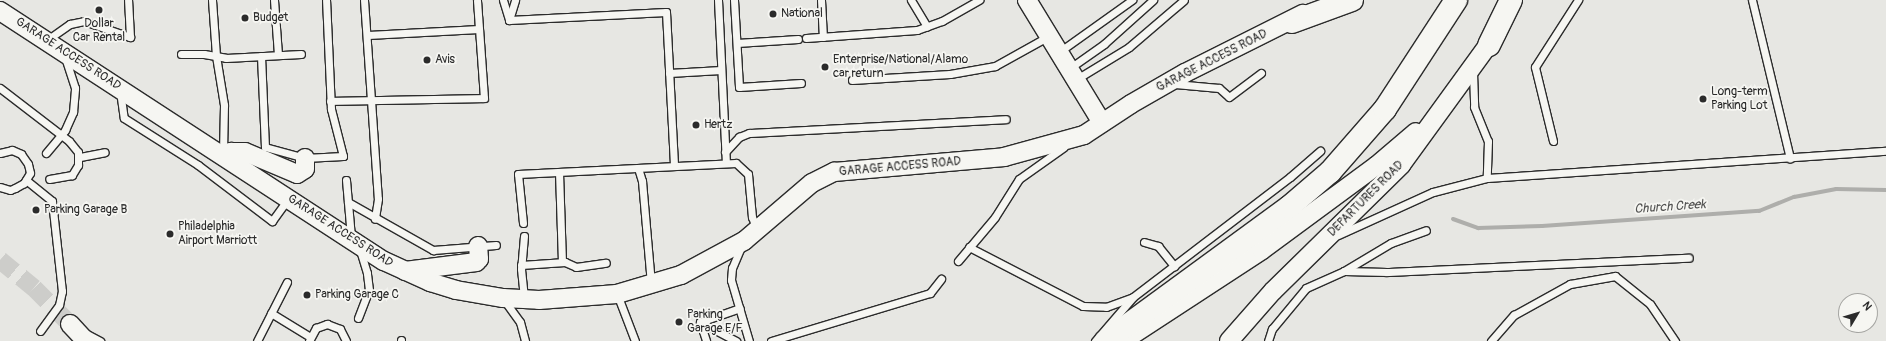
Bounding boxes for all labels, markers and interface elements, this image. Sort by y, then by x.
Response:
marker: Dollar Car Rental [94,5,104,15]
place label: National [781,7,823,21]
marker: National [768,9,778,19]
place label: Budget [253,11,288,25]
marker: Budget [240,13,250,23]
street label: GARAGE ACCESS ROAD [13,15,123,93]
place label: Dollar Car Rental [73,17,125,45]
street label: GARAGE ACCESS ROAD [1154,27,1270,95]
place label: Avis [435,53,455,67]
place label: Enterprise/National/Alamo car return [833,53,968,81]
marker: Avis [422,55,432,65]
marker: Enterprise/National/Alamo car return [820,62,830,72]
place label: Long-term Parking Lot [1711,85,1768,113]
marker: Long-term Parking Lot [1698,94,1708,104]
place label: Hertz [704,118,732,132]
marker: Hertz [691,120,701,130]
street label: GARAGE ACCESS ROAD [838,154,962,180]
street label: DEPARTURES ROAD [1325,158,1407,240]
street label: GARAGE ACCESS ROAD [285,192,395,270]
water label: Church Creek [1634,197,1706,217]
place label: Parking Garage B [44,203,127,217]
marker: Parking Garage B [31,205,41,215]
place label: Philadelphia Airport Marriott [178,220,257,248]
marker: Philadelphia Airport Marriott [165,229,175,239]
place label: Parking Garage C [315,288,399,302]
marker: Parking Garage C [302,290,312,300]
north arrow [1838,293,1878,333]
text: N [1860,299,1874,313]
place label: Parking Garage E/F [687,308,743,336]
marker: Parking Garage E/F [674,317,684,327]

